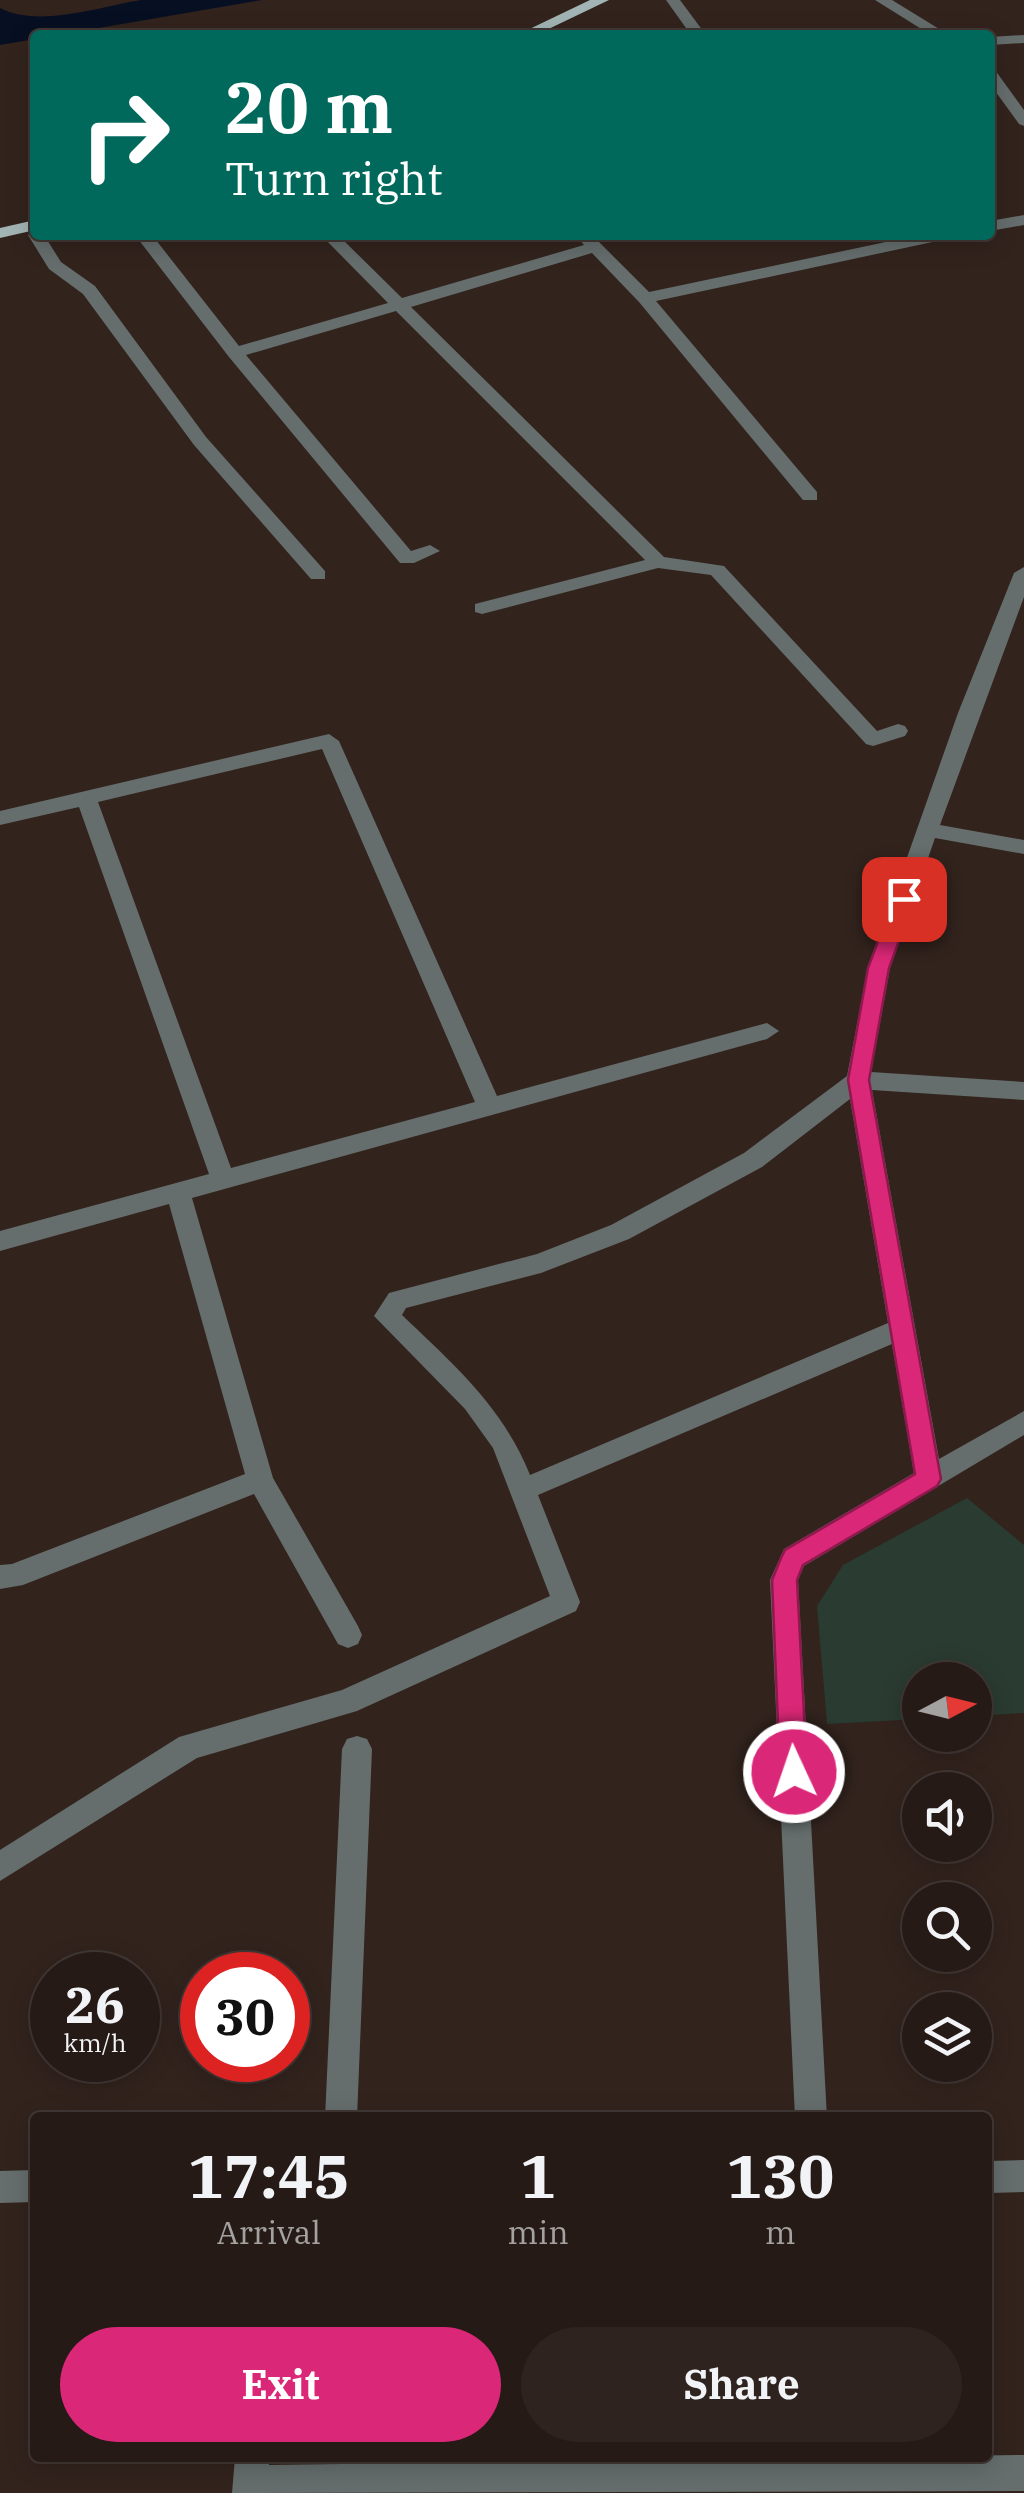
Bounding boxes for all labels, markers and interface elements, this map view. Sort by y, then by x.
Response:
text: 20 m [225,61,393,152]
icon: right [60,70,190,200]
text: Turn right [225,149,443,207]
pin [862,857,947,942]
icon: arrive [877,872,932,927]
north arrow [902,1662,992,1752]
map controls [902,1662,992,2082]
position arrow [742,1720,846,1824]
button: sound [902,1772,992,1862]
button: search [902,1882,992,1972]
speed limit sign: 30 [180,1952,310,2082]
text: 26 [65,1972,125,2037]
button: layers [902,1992,992,2082]
text: km/h [63,2026,127,2059]
text: 17:45 [188,2136,350,2215]
text: 1 [520,2136,556,2215]
text: 130 [726,2136,834,2215]
text: Arrival [217,2211,321,2253]
text: min [508,2211,569,2253]
text: m [765,2211,796,2253]
button: Exit [60,2327,501,2442]
button: Share [521,2327,962,2442]

